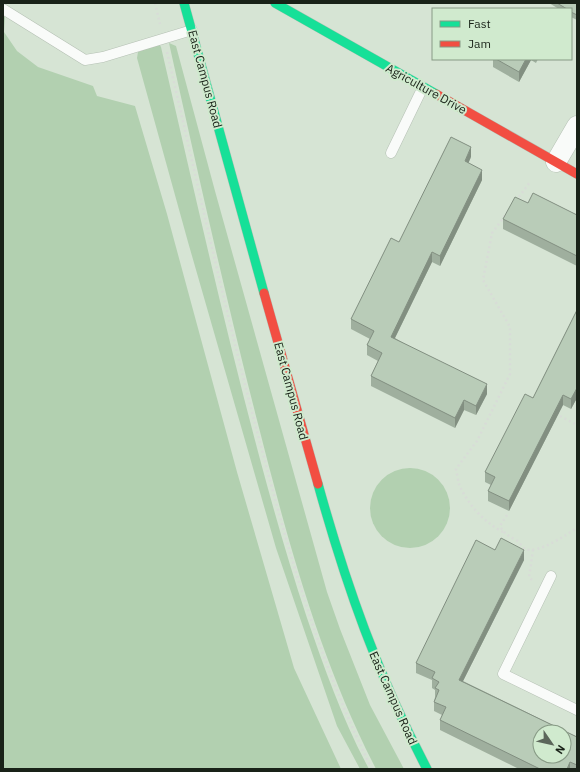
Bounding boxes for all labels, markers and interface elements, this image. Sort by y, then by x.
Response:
legend [432,8,572,60]
text: Fast [468,16,491,31]
street label: East Campus Road [185,28,226,129]
text: Jam [468,36,491,51]
street label: Agriculture Drive [383,60,470,117]
street label: East Campus Road [271,340,312,441]
street label: East Campus Road [366,649,421,747]
north arrow [532,724,572,764]
text: N [552,742,568,757]

